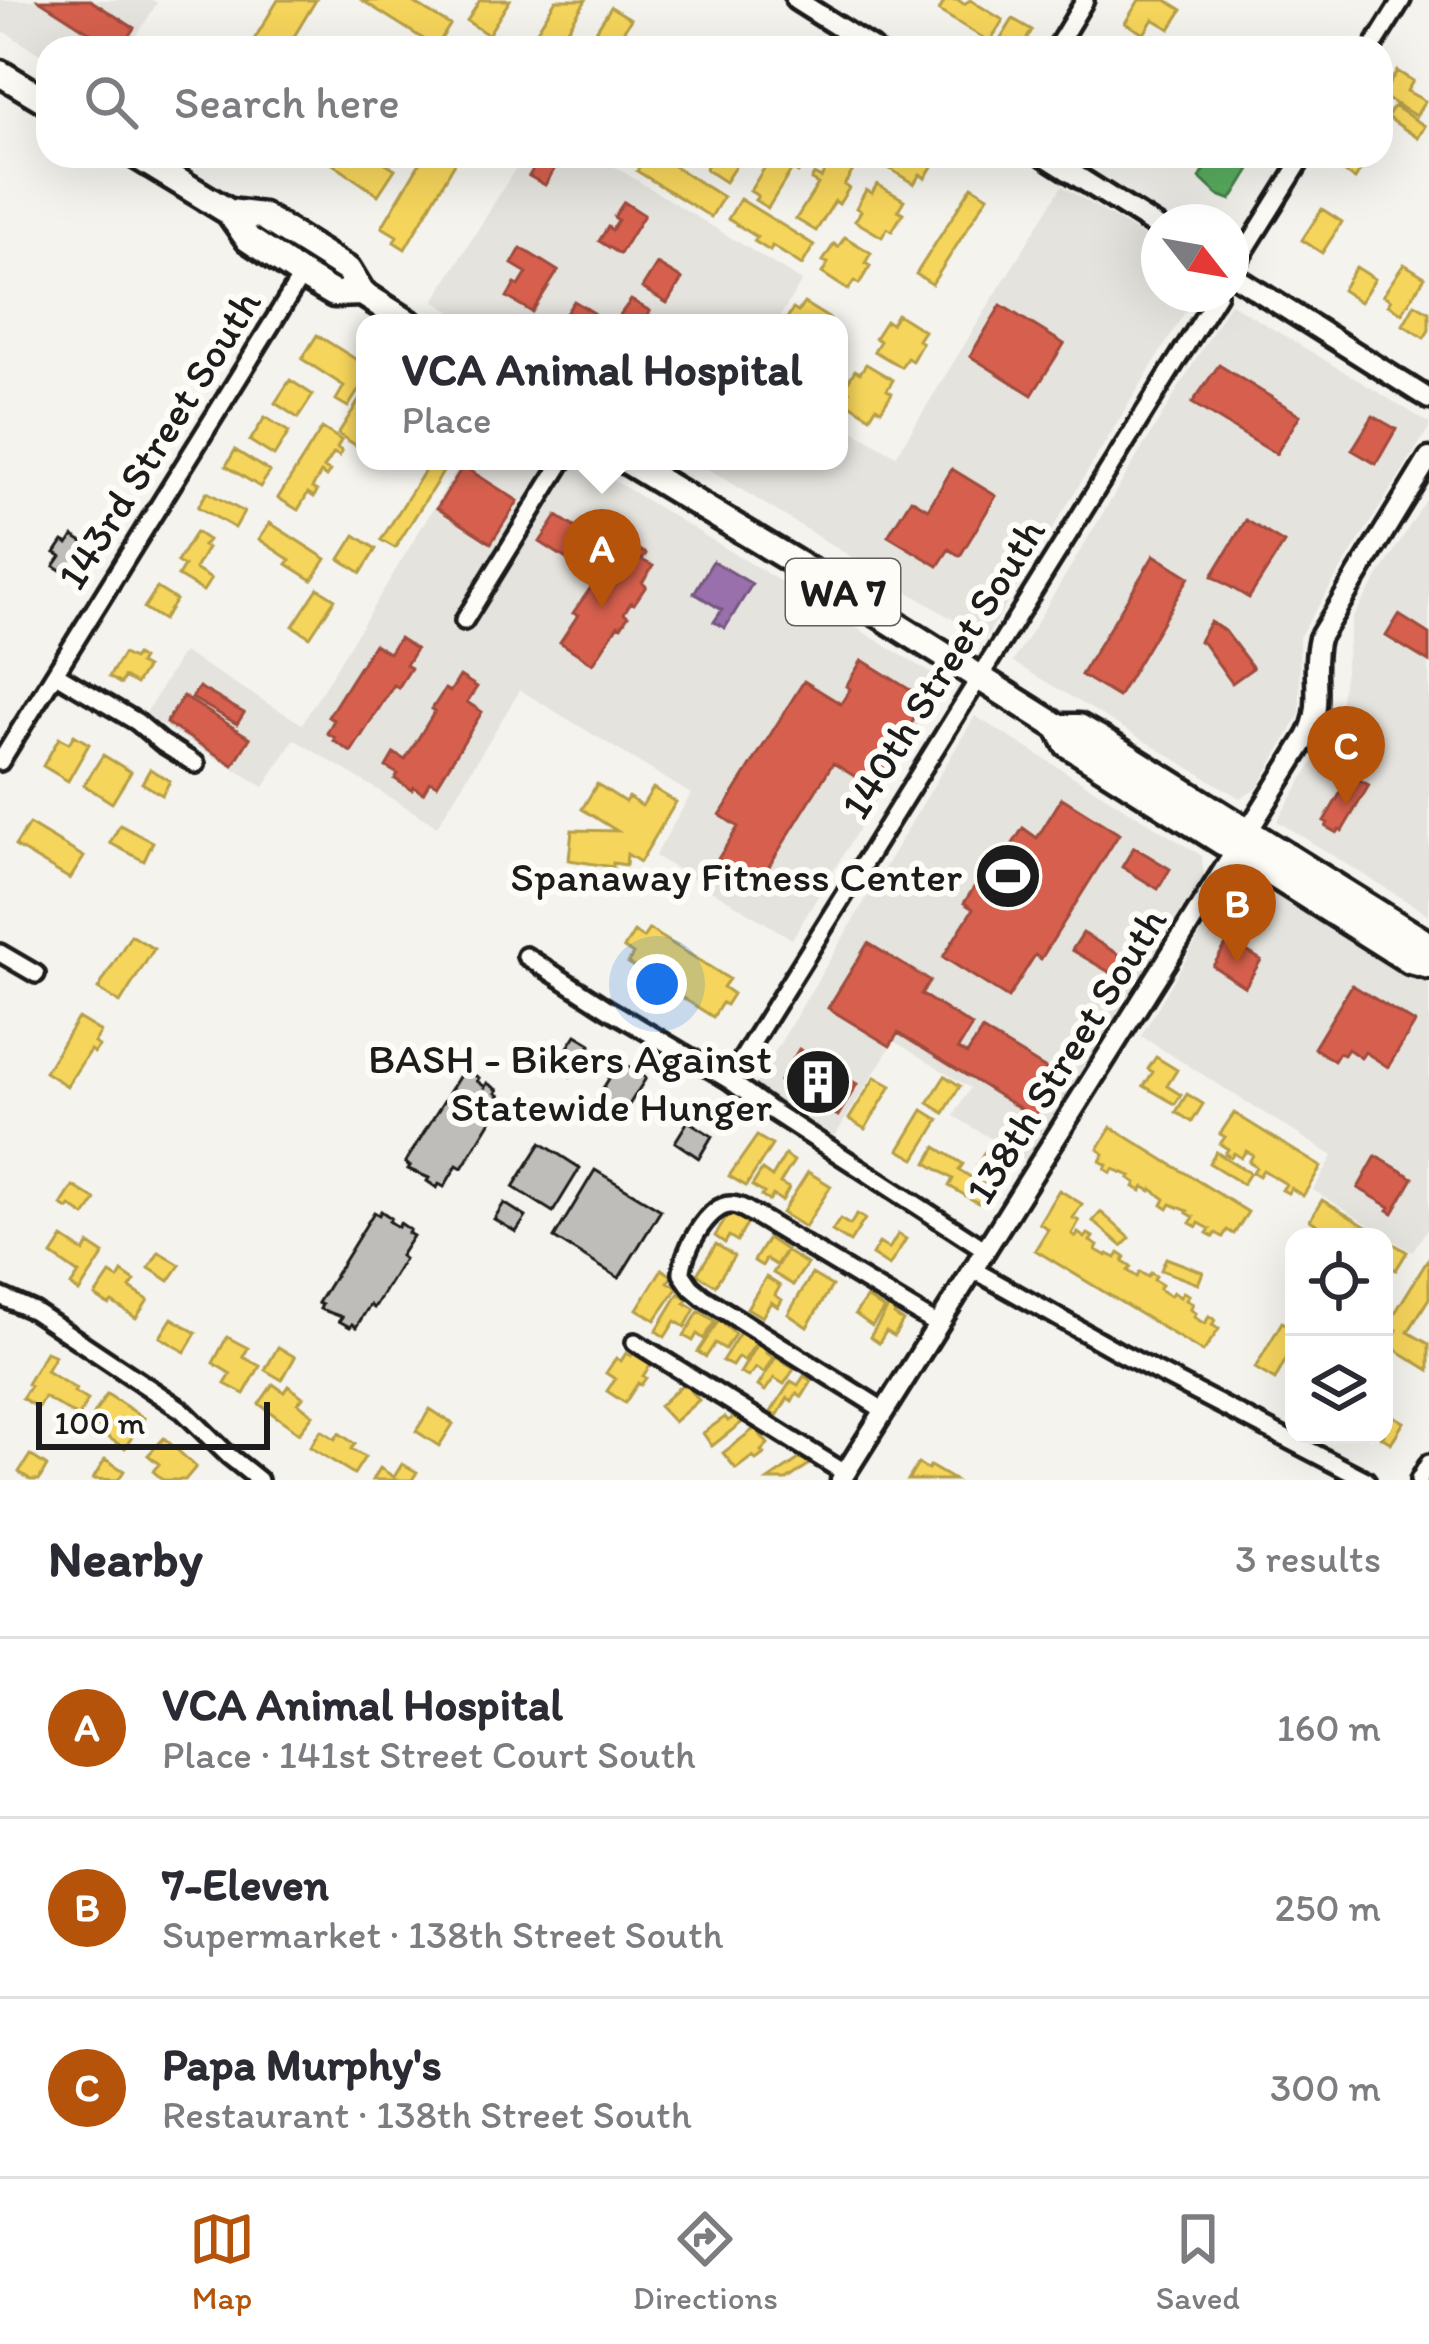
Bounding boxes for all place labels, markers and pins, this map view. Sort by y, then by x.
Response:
pin: A [563,509,641,608]
pin: C [1307,706,1385,805]
sports icon: Spanaway Fitness Center [973,841,1043,911]
place label: Spanaway Fitness Center [510,851,962,902]
pin: B [1198,864,1276,963]
place label: BASH - Bikers Against Statewide Hunger [368,1033,772,1132]
building icon: BASH - Bikers Against Statewide Hunger [783,1047,853,1117]

